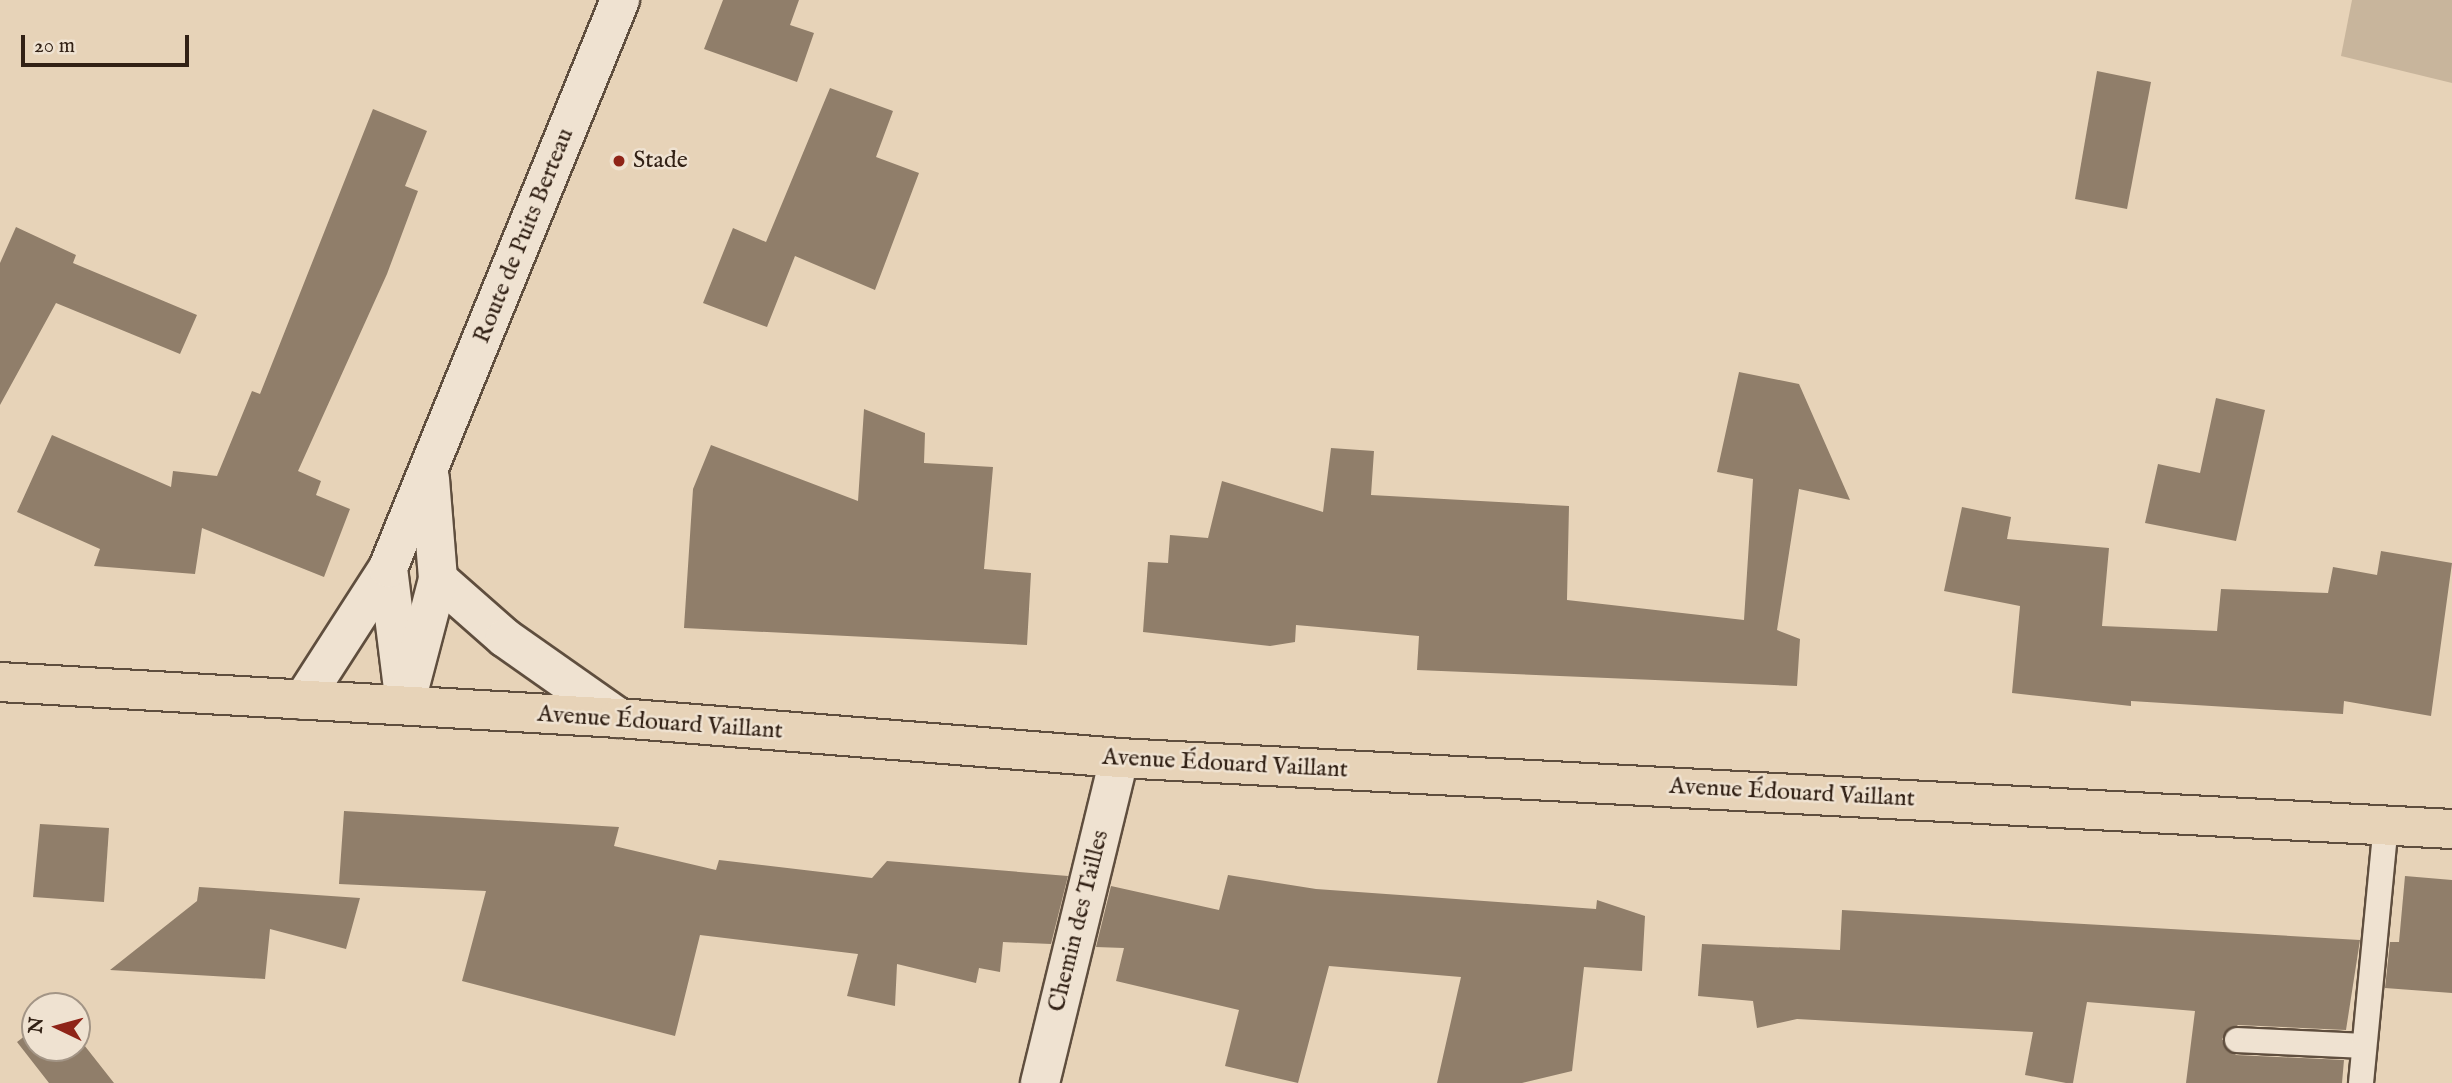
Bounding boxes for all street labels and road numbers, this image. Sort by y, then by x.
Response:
street label: Route de Puits Berteau [468,124,580,348]
street label: Avenue Édouard Vaillant [536,700,784,746]
street label: Avenue Édouard Vaillant [1101,743,1349,785]
street label: Avenue Édouard Vaillant [1668,772,1916,814]
street label: Chemin des Tailles [1042,827,1116,1015]

